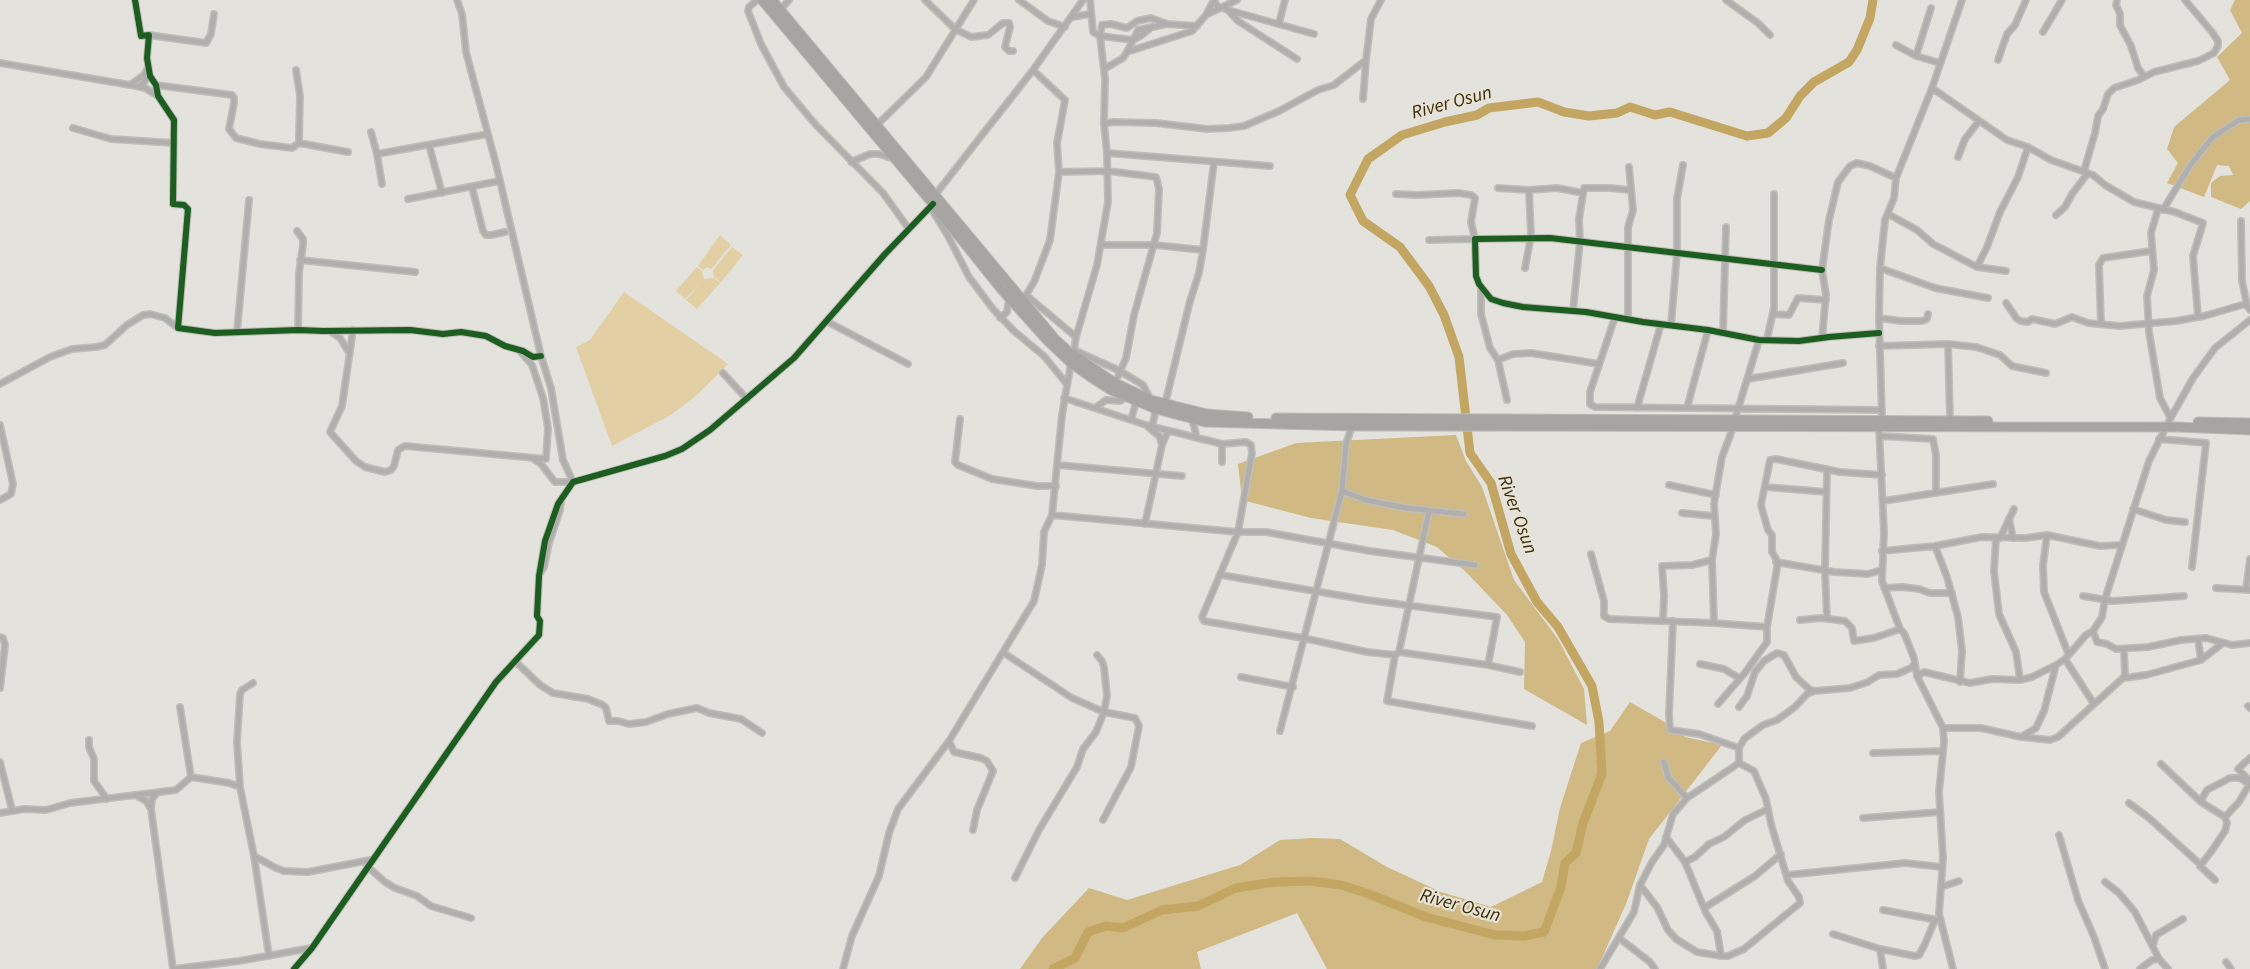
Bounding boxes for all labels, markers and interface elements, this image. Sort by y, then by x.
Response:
water label: River Osun [1409,82,1495,126]
water label: River Osun [1491,472,1541,558]
water label: River Osun [1417,885,1503,929]

